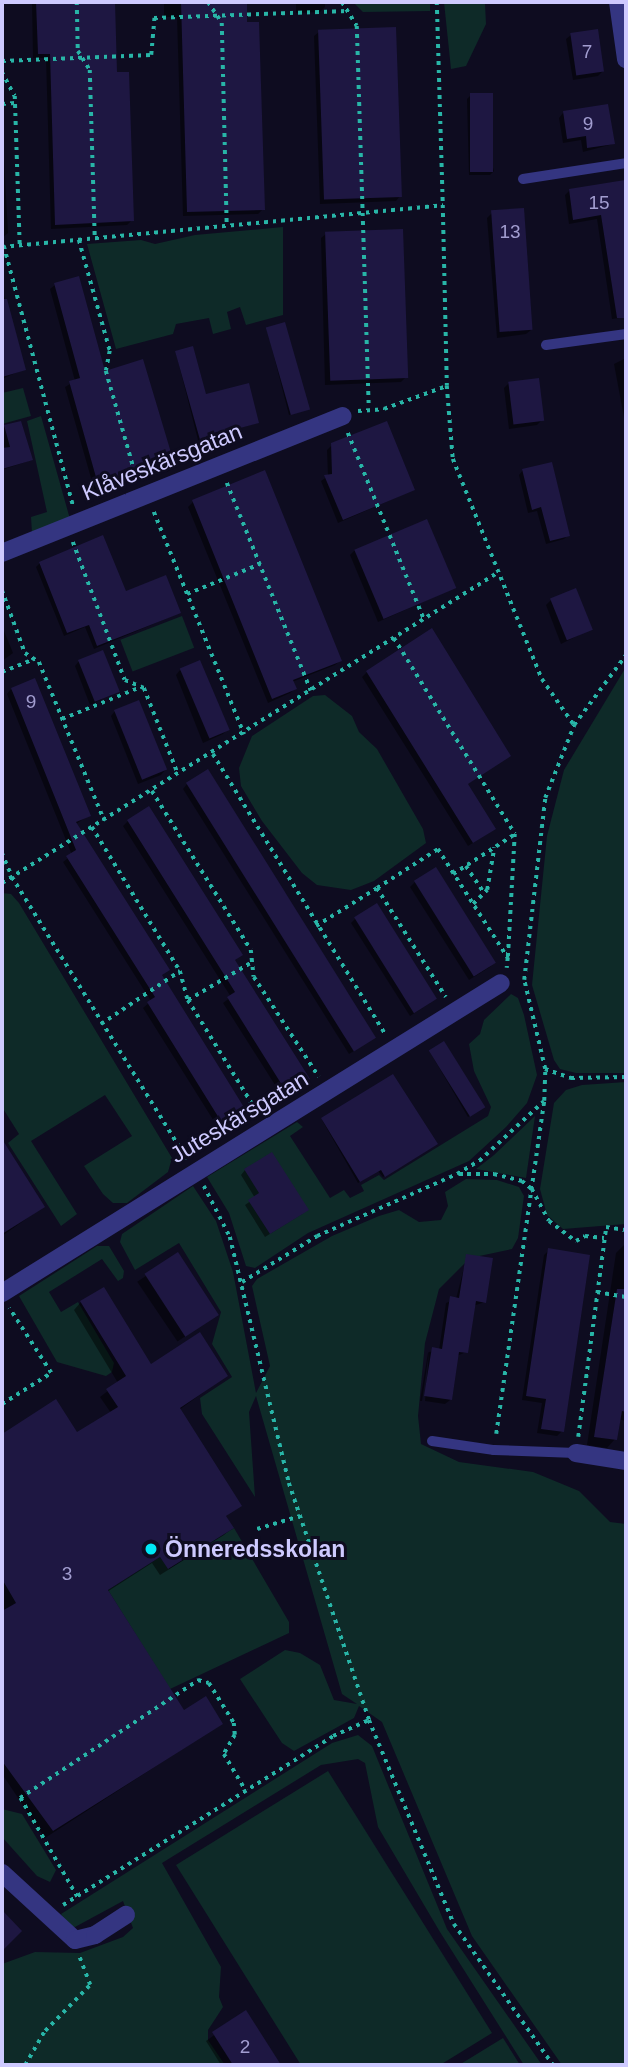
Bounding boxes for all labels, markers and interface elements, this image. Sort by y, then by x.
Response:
house number: 7 [582,41,592,63]
house number: 9 [583,113,593,135]
house number: 15 [588,192,610,214]
house number: 13 [499,221,521,243]
street label: Klåveskärsgatan [78,417,246,507]
house number: 9 [26,691,36,713]
street label: Juteskärsgatan [165,1065,313,1169]
place label: Önneredsskolan [165,1535,345,1563]
marker: Önneredsskolan [143,1541,159,1557]
house number: 3 [62,1563,72,1585]
house number: 2 [240,2036,250,2058]

